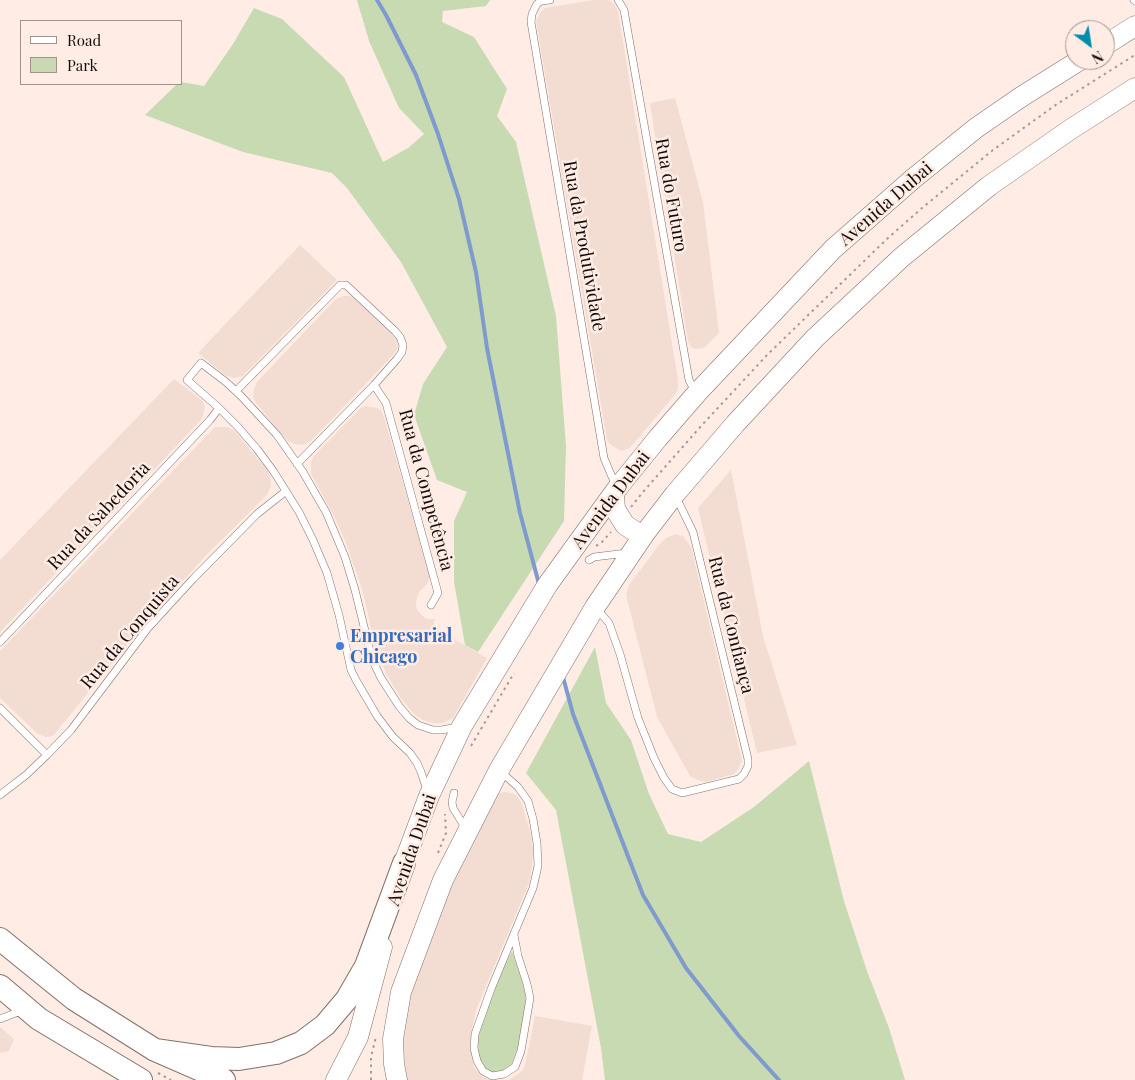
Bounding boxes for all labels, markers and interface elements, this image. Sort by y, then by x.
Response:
legend [20,20,182,85]
north arrow [1065,20,1115,70]
text: Road [67,30,101,50]
text: N [1088,47,1107,68]
text: Park [67,55,98,75]
street label: Rua do Futuro [650,136,692,254]
street label: Avenida Dubai [835,158,937,250]
street label: Rua da Produtividade [558,159,610,333]
street label: Rua da Competência [394,407,458,573]
street label: Avenida Dubai [567,447,655,553]
street label: Rua da Sabedoria [43,457,155,575]
street label: Rua da Confiança [703,554,759,696]
street label: Rua da Conquista [76,571,184,693]
place label: Empresarial Chicago [350,625,452,668]
marker: Empresarial Chicago [334,640,346,652]
street label: Avenida Dubai [383,791,441,909]

